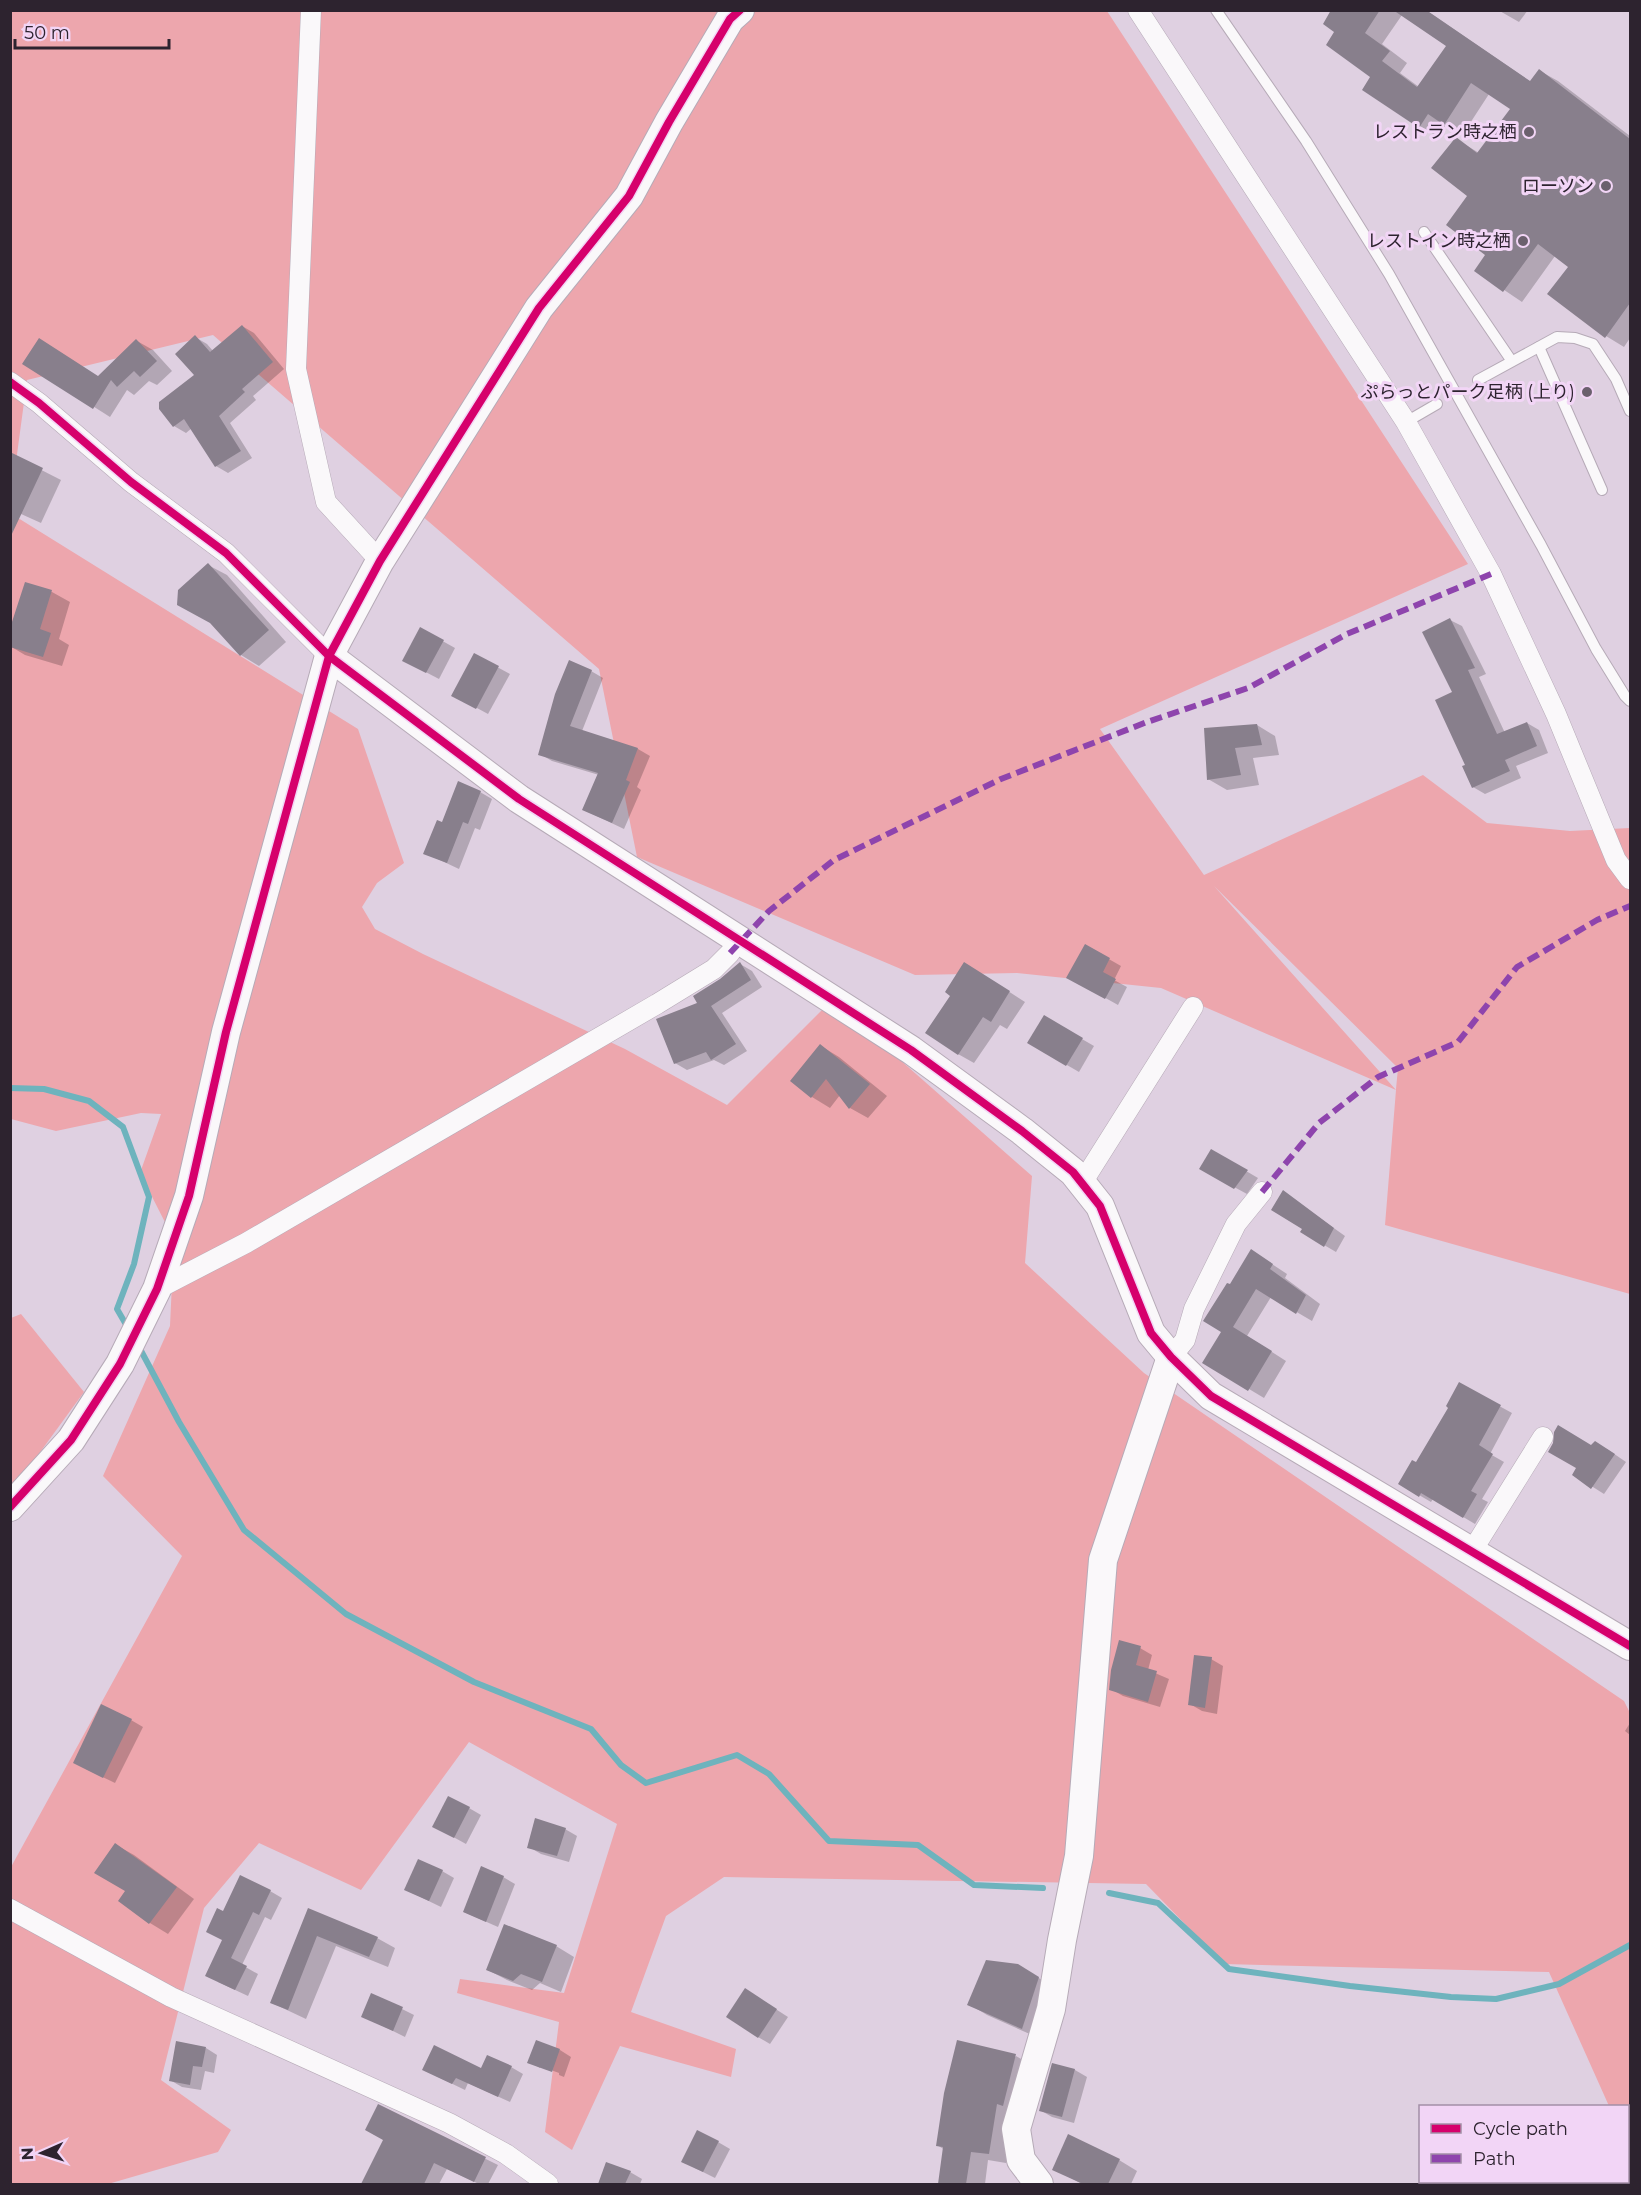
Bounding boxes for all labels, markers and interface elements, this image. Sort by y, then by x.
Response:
scale bar [15,12,170,50]
text: 50 m [24,22,70,44]
place label: レストラン時之栖 [1373,121,1517,143]
marker: レストラン時之栖 [1522,125,1536,139]
place label: ローソン [1522,175,1594,197]
marker: ローソン [1599,179,1613,193]
place label: レストイン時之栖 [1367,230,1511,252]
marker: レストイン時之栖 [1516,234,1530,248]
place label: ぷらっとパーク足柄 (上り) [1360,381,1575,403]
marker: ぷらっとパーク足柄 (上り) [1580,385,1594,399]
legend [1419,2105,1629,2183]
text: Cycle path [1473,2118,1568,2140]
north arrow [12,2123,72,2183]
text: N [18,2147,37,2161]
text: Path [1473,2148,1516,2170]

